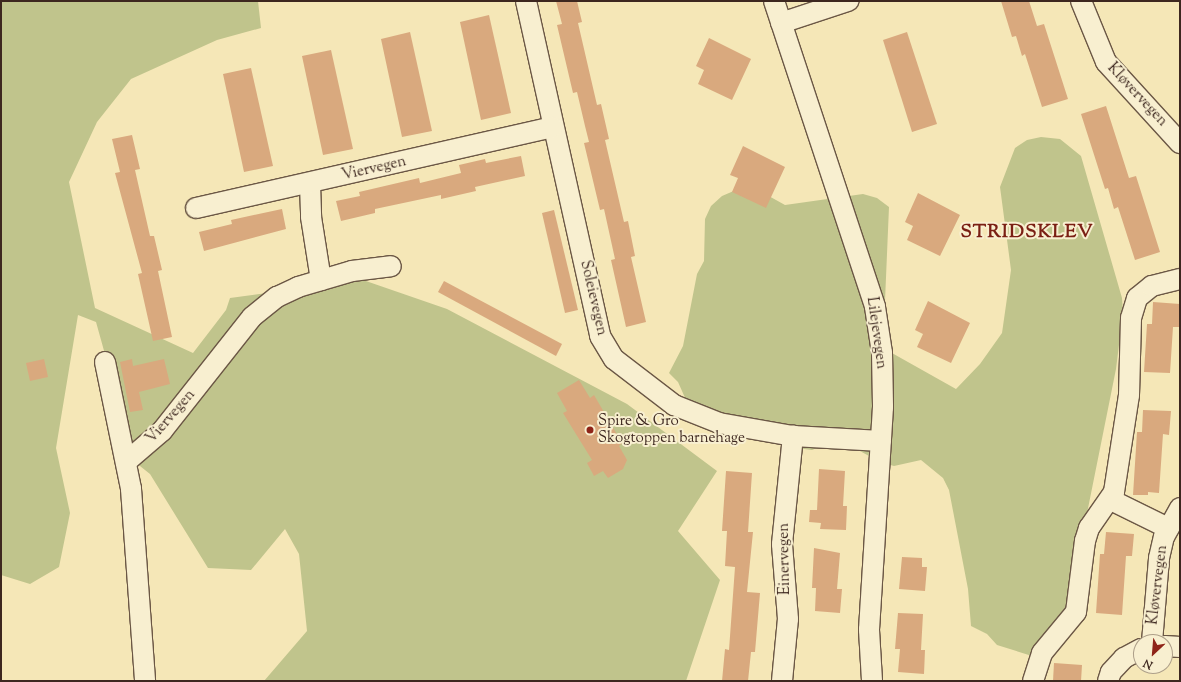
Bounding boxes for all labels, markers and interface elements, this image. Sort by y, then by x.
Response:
street label: Kløvervegen [1103,60,1171,130]
street label: Viervegen [340,153,408,185]
district label: STRIDSKLEV [961,222,1093,244]
street label: Soleievegen [576,259,610,337]
street label: Lilejevegen [862,296,890,370]
street label: Viervegen [143,386,199,448]
place label: Spire & Gro Skogtoppen barnehage [598,412,745,447]
marker: Spire & Gro Skogtoppen barnehage [585,425,595,435]
street label: Einervegen [775,523,795,595]
street label: Kløvervegen [1144,544,1172,626]
north arrow [1133,634,1173,674]
text: N [1141,655,1156,673]

